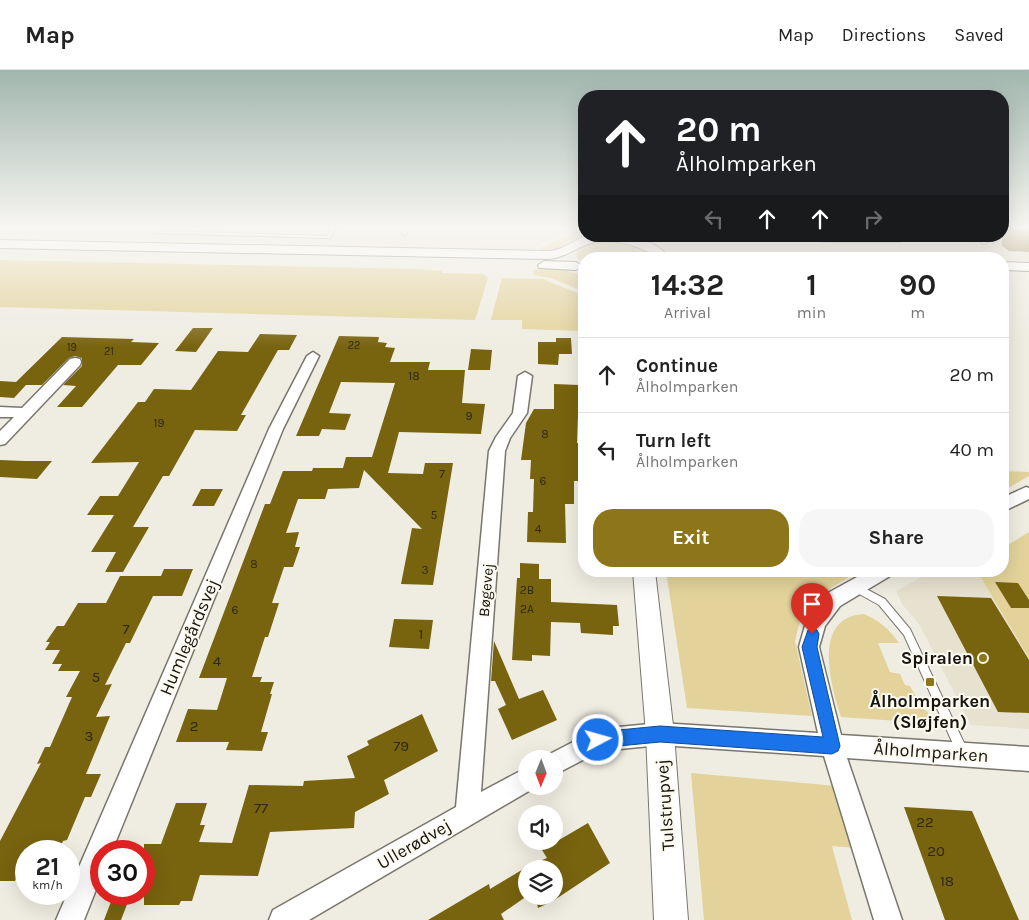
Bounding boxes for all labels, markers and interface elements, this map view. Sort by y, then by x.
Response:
text: Map [25,21,75,49]
text: Map [778,24,814,46]
text: Directions [842,24,926,46]
text: Saved [954,24,1004,46]
text: 20 m [676,109,761,150]
icon: ahead [593,110,658,175]
text: Ålholmparken [676,151,817,177]
icon: left [700,205,728,233]
icon: ahead [753,205,781,233]
icon: ahead [806,205,834,233]
icon: right [859,205,887,233]
text: 14:32 [651,267,724,303]
text: 1 [806,267,817,303]
text: 90 [899,267,936,303]
text: Arrival [664,303,711,322]
text: min [797,303,826,322]
text: m [910,303,925,322]
house number: 22 [348,339,360,352]
house number: 19 [67,341,77,354]
house number: 21 [104,345,114,358]
text: Continue [636,355,718,377]
icon: ahead [593,361,621,389]
text: 20 m [949,364,994,386]
house number: 18 [408,369,420,383]
text: Ålholmparken [636,377,738,396]
house number: 9 [466,409,473,423]
house number: 19 [154,416,164,430]
house number: 8 [541,427,549,441]
text: Turn left [636,430,711,452]
icon: left [593,436,621,464]
text: 40 m [950,439,994,461]
text: Ålholmparken [636,452,738,471]
house number: 7 [439,467,445,481]
house number: 6 [540,474,547,488]
house number: 5 [431,508,438,522]
button: Exit [593,509,789,567]
button: Share [799,509,994,567]
house number: 4 [535,522,542,536]
house number: 8 [250,557,258,571]
street label: Bøgevej [475,562,497,618]
house number: 3 [421,563,429,577]
street label: Humlegårdsvej [155,575,223,699]
house number: 2B [520,583,534,597]
pin [791,583,833,634]
icon: arrive [798,590,826,618]
house number: 2A [520,602,534,616]
house number: 6 [232,603,239,617]
house number: 7 [122,620,130,638]
house number: 1 [419,625,423,643]
place label: Spiralen [901,647,973,669]
house number: 4 [213,652,222,670]
marker: Spiralen [977,652,989,664]
house number: 5 [92,668,100,686]
marker: Ålholmparken (Sløjfen) [924,676,936,688]
place label: Ålholmparken (Sløjfen) [870,689,990,733]
position arrow [571,713,623,765]
house number: 2 [190,717,198,735]
house number: 3 [85,727,93,745]
house number: 79 [393,737,409,755]
street label: Ålholmparken [873,737,989,767]
north arrow [518,750,562,795]
map controls [518,750,563,905]
street label: Tulstrupvej [651,758,679,852]
house number: 77 [254,799,268,817]
button: sound [518,805,563,850]
house number: 22 [916,813,934,831]
street label: Ullerødvej [373,814,455,874]
speed limit sign: 30 [90,840,155,905]
house number: 20 [927,842,945,860]
text: 21 [35,852,60,881]
button: layers [518,860,563,905]
house number: 18 [940,872,954,890]
text: km/h [32,878,63,892]

